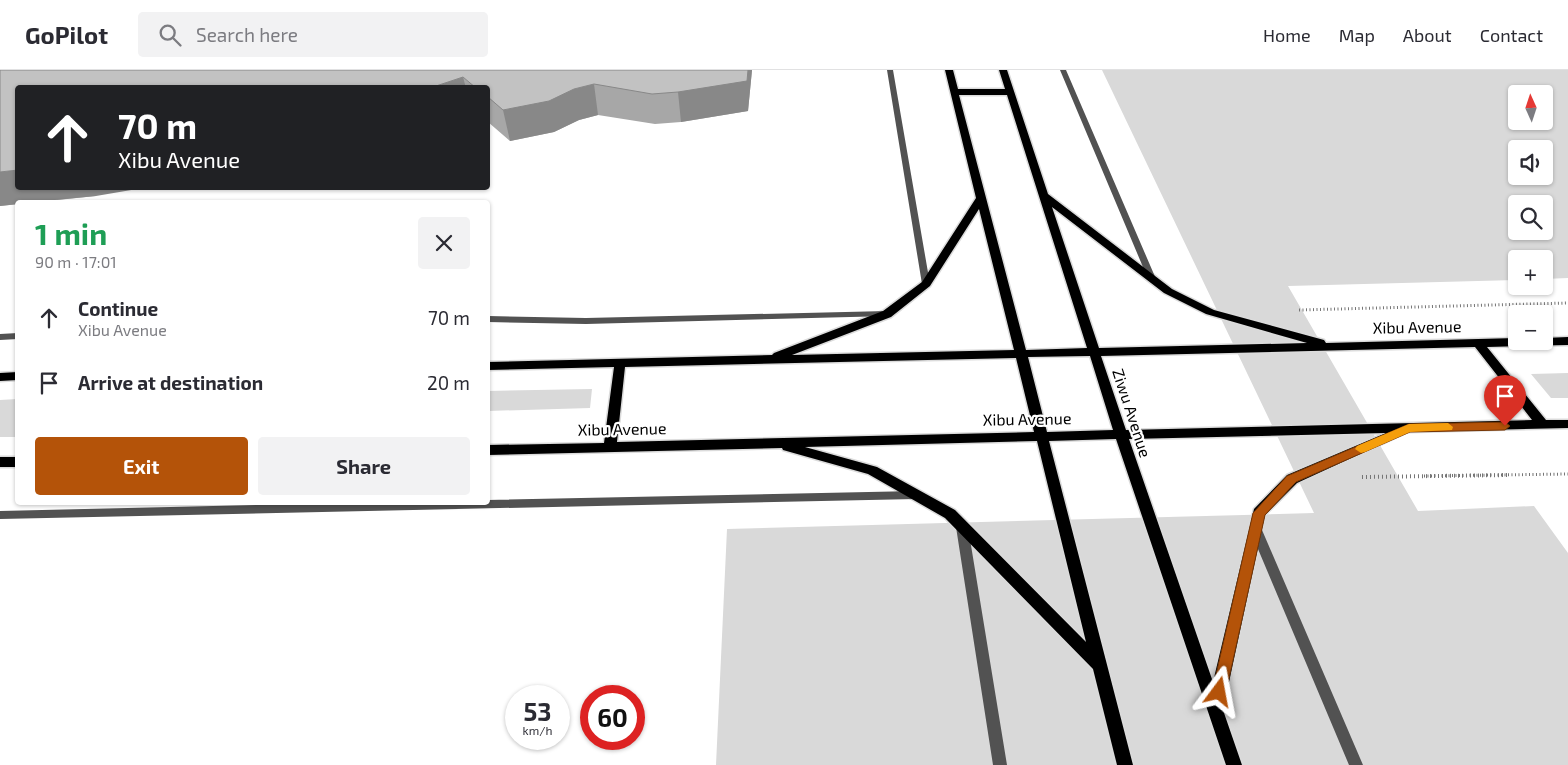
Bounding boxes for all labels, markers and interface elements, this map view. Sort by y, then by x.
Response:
search box [138,12,488,57]
text: GoPilot [25,20,108,49]
icon: search [156,21,184,49]
text: Search here [196,23,298,46]
text: Home [1263,24,1311,46]
text: Map [1339,24,1375,46]
text: About [1403,24,1452,46]
text: Contact [1480,24,1543,46]
north arrow [1508,85,1552,130]
map controls [1508,85,1553,350]
text: 70 m [118,104,197,146]
icon: ahead [35,105,100,170]
button: sound [1508,140,1553,185]
text: Xibu Avenue [118,146,240,172]
button: search [1508,195,1553,240]
text: 1 min [35,215,107,251]
button: close [418,217,470,269]
button: + [1508,250,1553,295]
text: 90 m · 17:01 [35,252,117,271]
text: Continue [78,297,158,320]
icon: ahead [35,304,63,332]
button: − [1508,305,1553,350]
text: 70 m [428,306,470,329]
street label: Xibu Avenue [1372,316,1462,337]
text: Xibu Avenue [78,320,167,339]
street label: Ziwu Avenue [1109,366,1156,460]
icon: arrive [35,369,63,397]
text: Arrive at destination [78,371,263,394]
text: 20 m [427,371,470,394]
pin [1484,375,1526,426]
icon: arrive [1491,382,1519,410]
street label: Xibu Avenue [982,408,1072,429]
street label: Xibu Avenue [577,418,667,439]
button: Exit [35,437,248,495]
button: Share [258,437,470,495]
position arrow [1192,665,1244,717]
speed limit sign: 60 [580,685,645,750]
text: 53 [524,696,551,726]
text: km/h [523,723,552,737]

